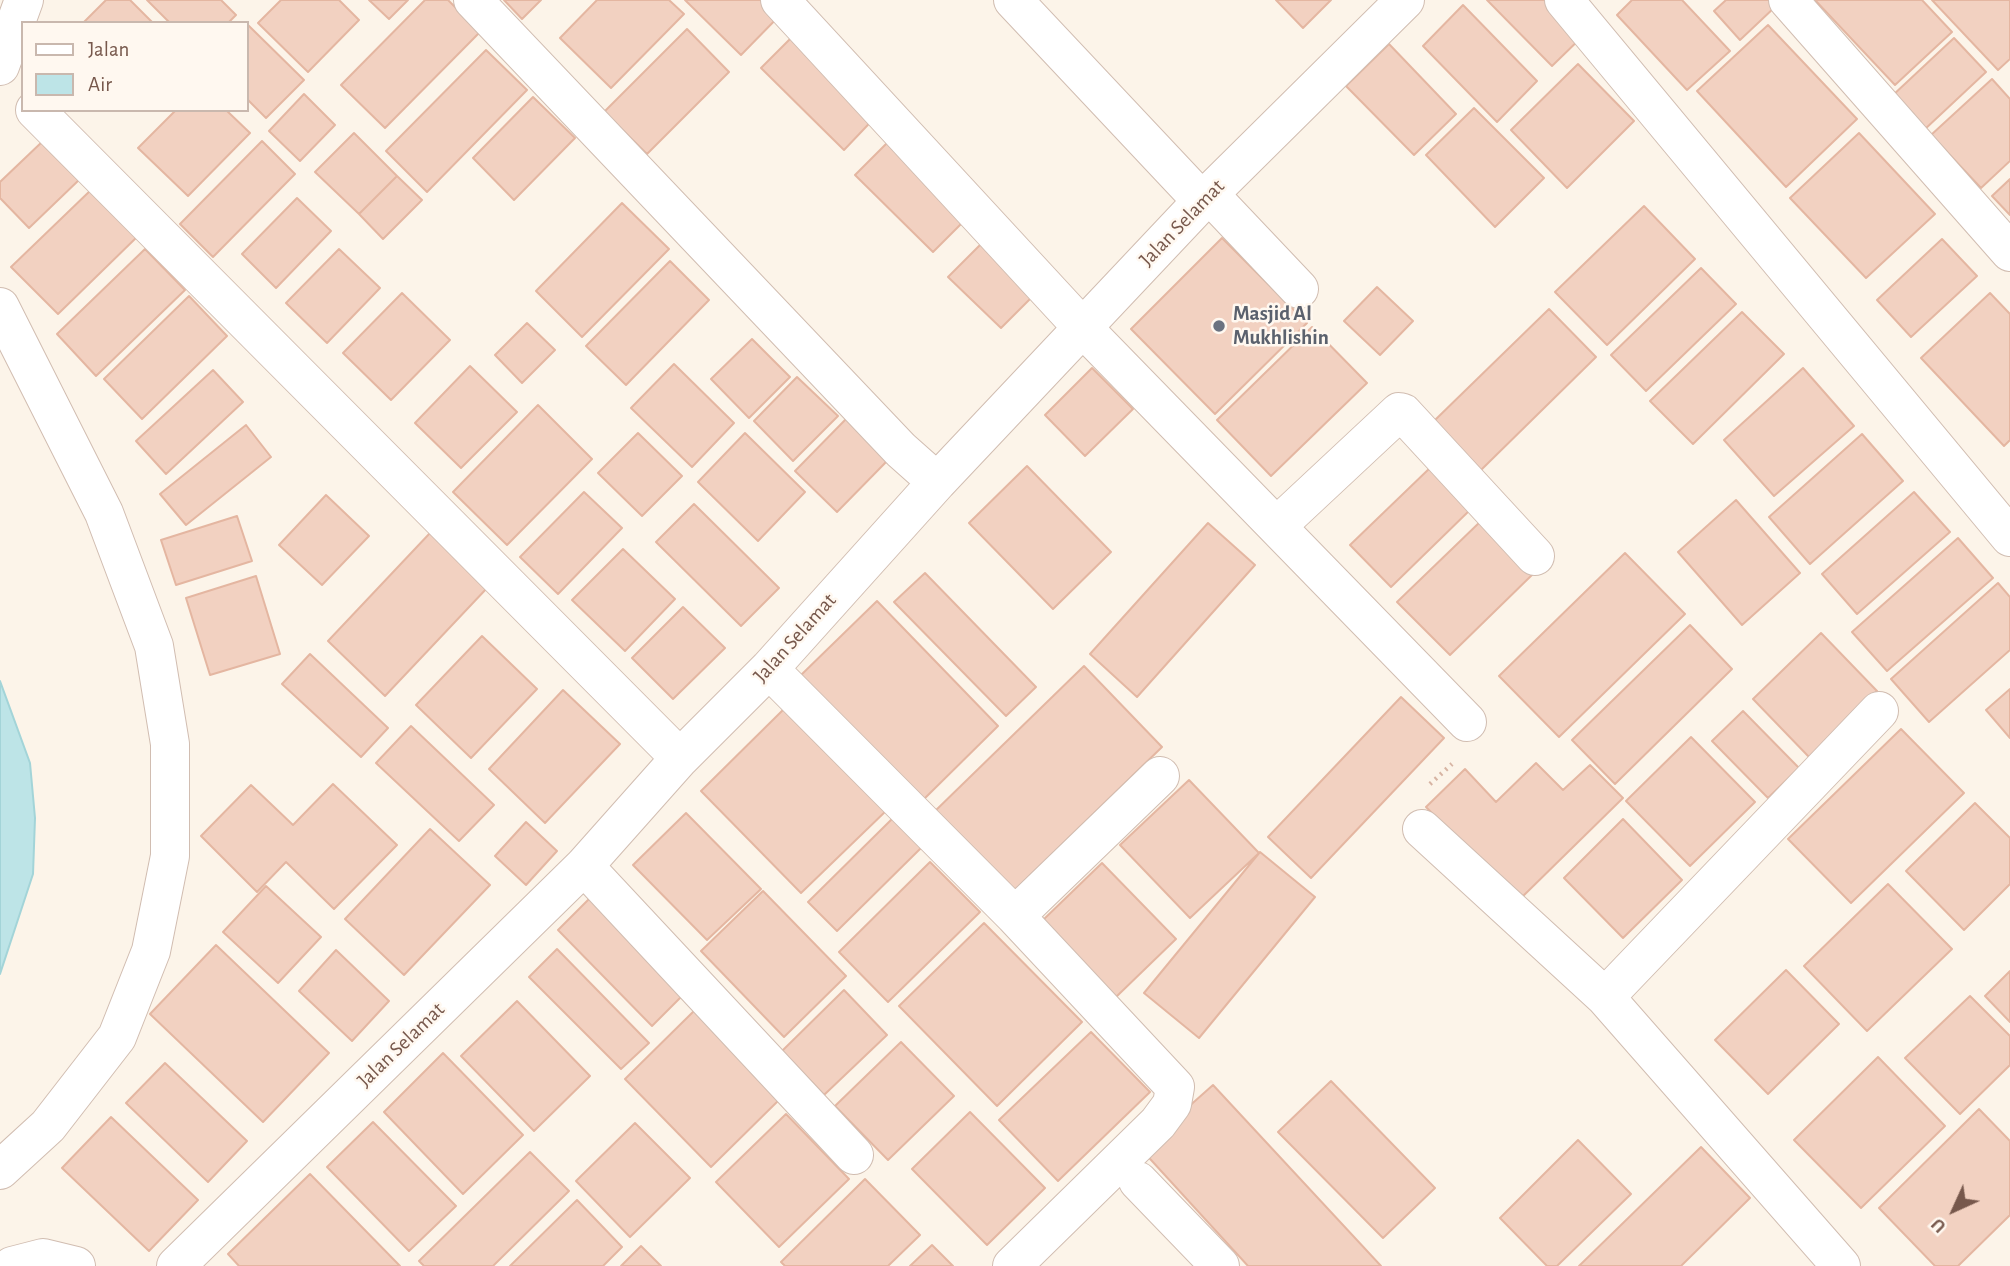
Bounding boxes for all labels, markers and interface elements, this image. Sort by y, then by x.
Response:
legend [21,21,248,112]
text: Jalan [88,39,129,60]
text: Air [88,74,112,95]
street label: Jalan Selamat [1134,174,1230,272]
place label: Masjid Al Mukhlishin [1233,301,1329,351]
marker: Masjid Al Mukhlishin [1211,318,1227,334]
street label: Jalan Selamat [748,588,842,688]
street label: Jalan Selamat [352,997,450,1093]
north arrow [1919,1175,1989,1245]
text: U [1928,1214,1950,1236]

